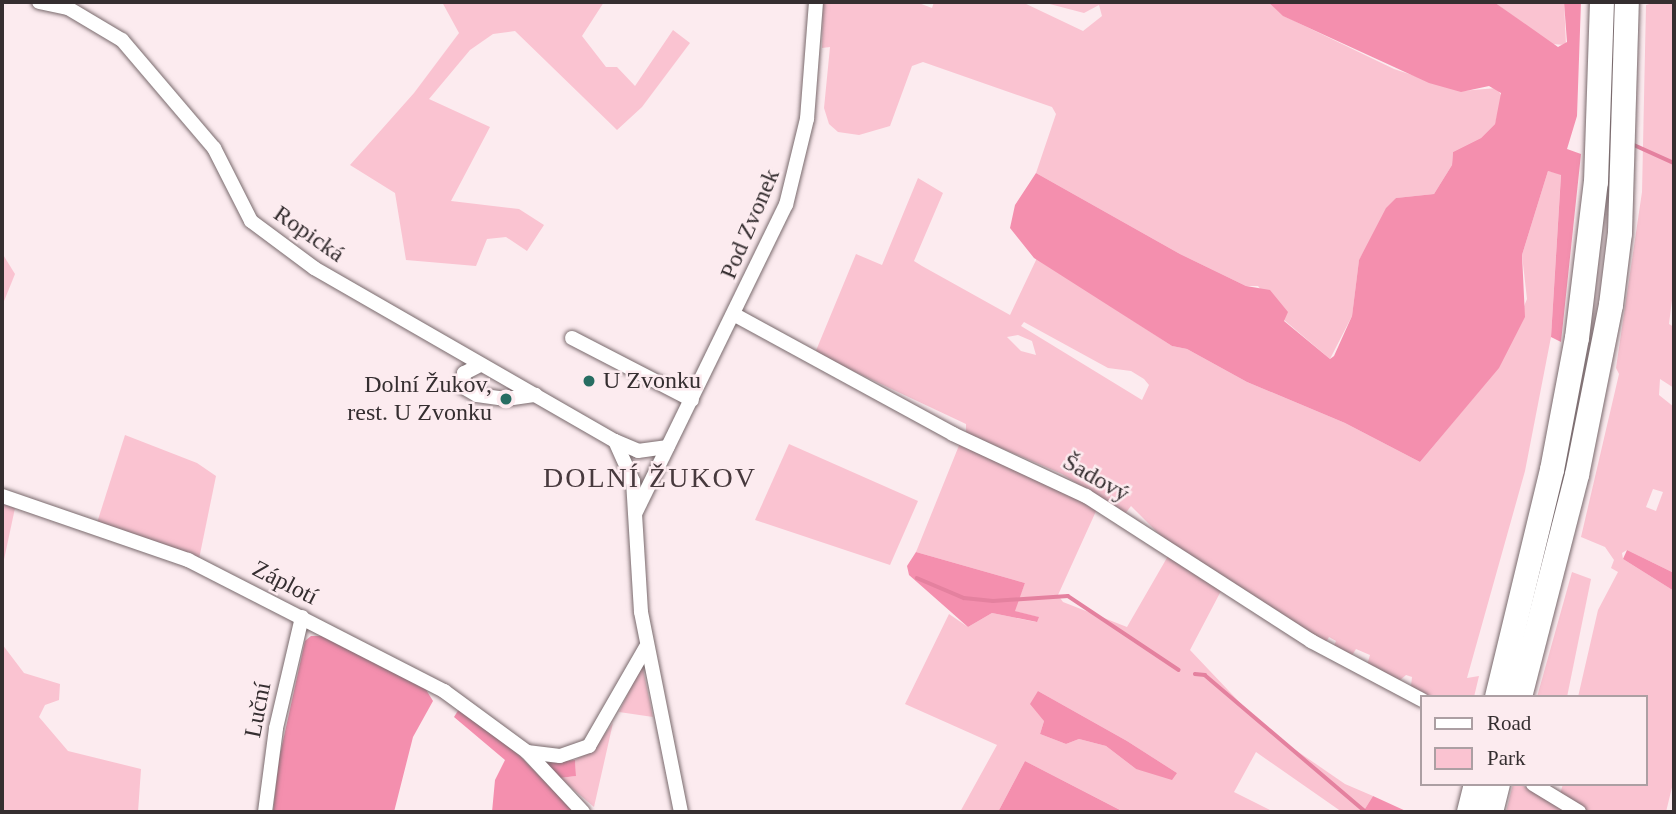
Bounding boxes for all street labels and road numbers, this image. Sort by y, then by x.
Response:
street label: Pod Zvonek [714,165,786,283]
street label: Ropická [268,199,350,269]
street label: Šadový [1058,448,1134,508]
street label: Záplotí [248,554,322,612]
street label: Luční [239,680,277,740]

